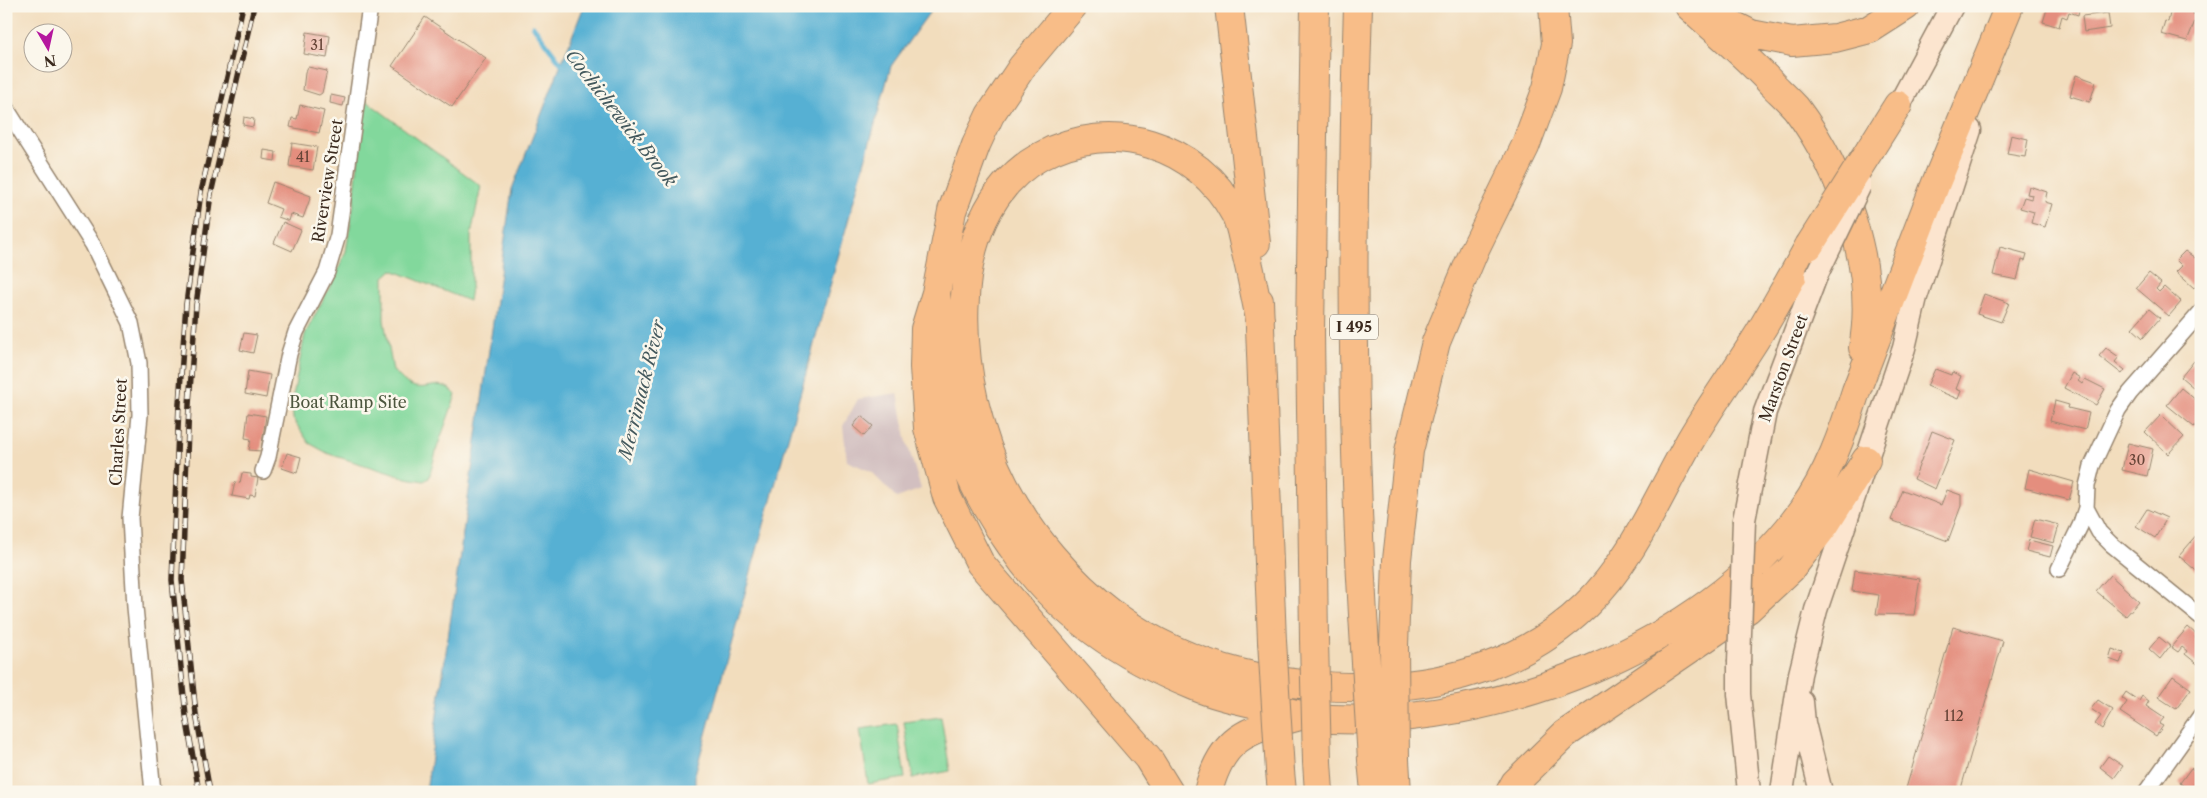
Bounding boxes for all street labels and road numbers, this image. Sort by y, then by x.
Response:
street label: Riverview Street [307,117,347,244]
street label: Marston Street [1754,311,1812,425]
road number: I 495 [1330,314,1378,340]
street label: Charles Street [105,377,131,486]

